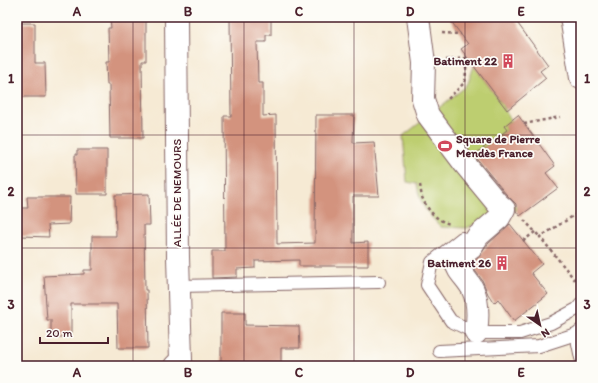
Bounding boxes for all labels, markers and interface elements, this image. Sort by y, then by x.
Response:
text: A [72,4,82,19]
text: B [184,4,193,19]
text: C [295,4,304,19]
text: D [406,4,415,19]
text: E [517,4,525,19]
building icon: Batiment 22 [500,53,516,69]
place label: Batiment 22 [433,54,498,68]
text: 1 [8,71,14,86]
text: 1 [584,71,590,86]
place label: Square de Pierre Mendès France [456,132,540,160]
sports icon: Square de Pierre Mendès France [437,138,453,154]
street label: ALLÉE DE NEMOURS [170,139,184,247]
text: 2 [8,184,15,199]
text: 2 [584,184,591,199]
building icon: Batiment 26 [494,255,510,271]
place label: Batiment 26 [427,256,492,270]
text: 3 [7,297,15,312]
text: 3 [583,297,591,312]
north arrow [520,305,560,345]
scale bar [40,319,108,345]
text: N [539,325,552,340]
text: 20 m [46,326,73,340]
text: A [72,365,82,380]
text: B [184,365,193,380]
text: C [295,365,304,380]
text: D [406,365,415,380]
text: E [517,365,525,380]

